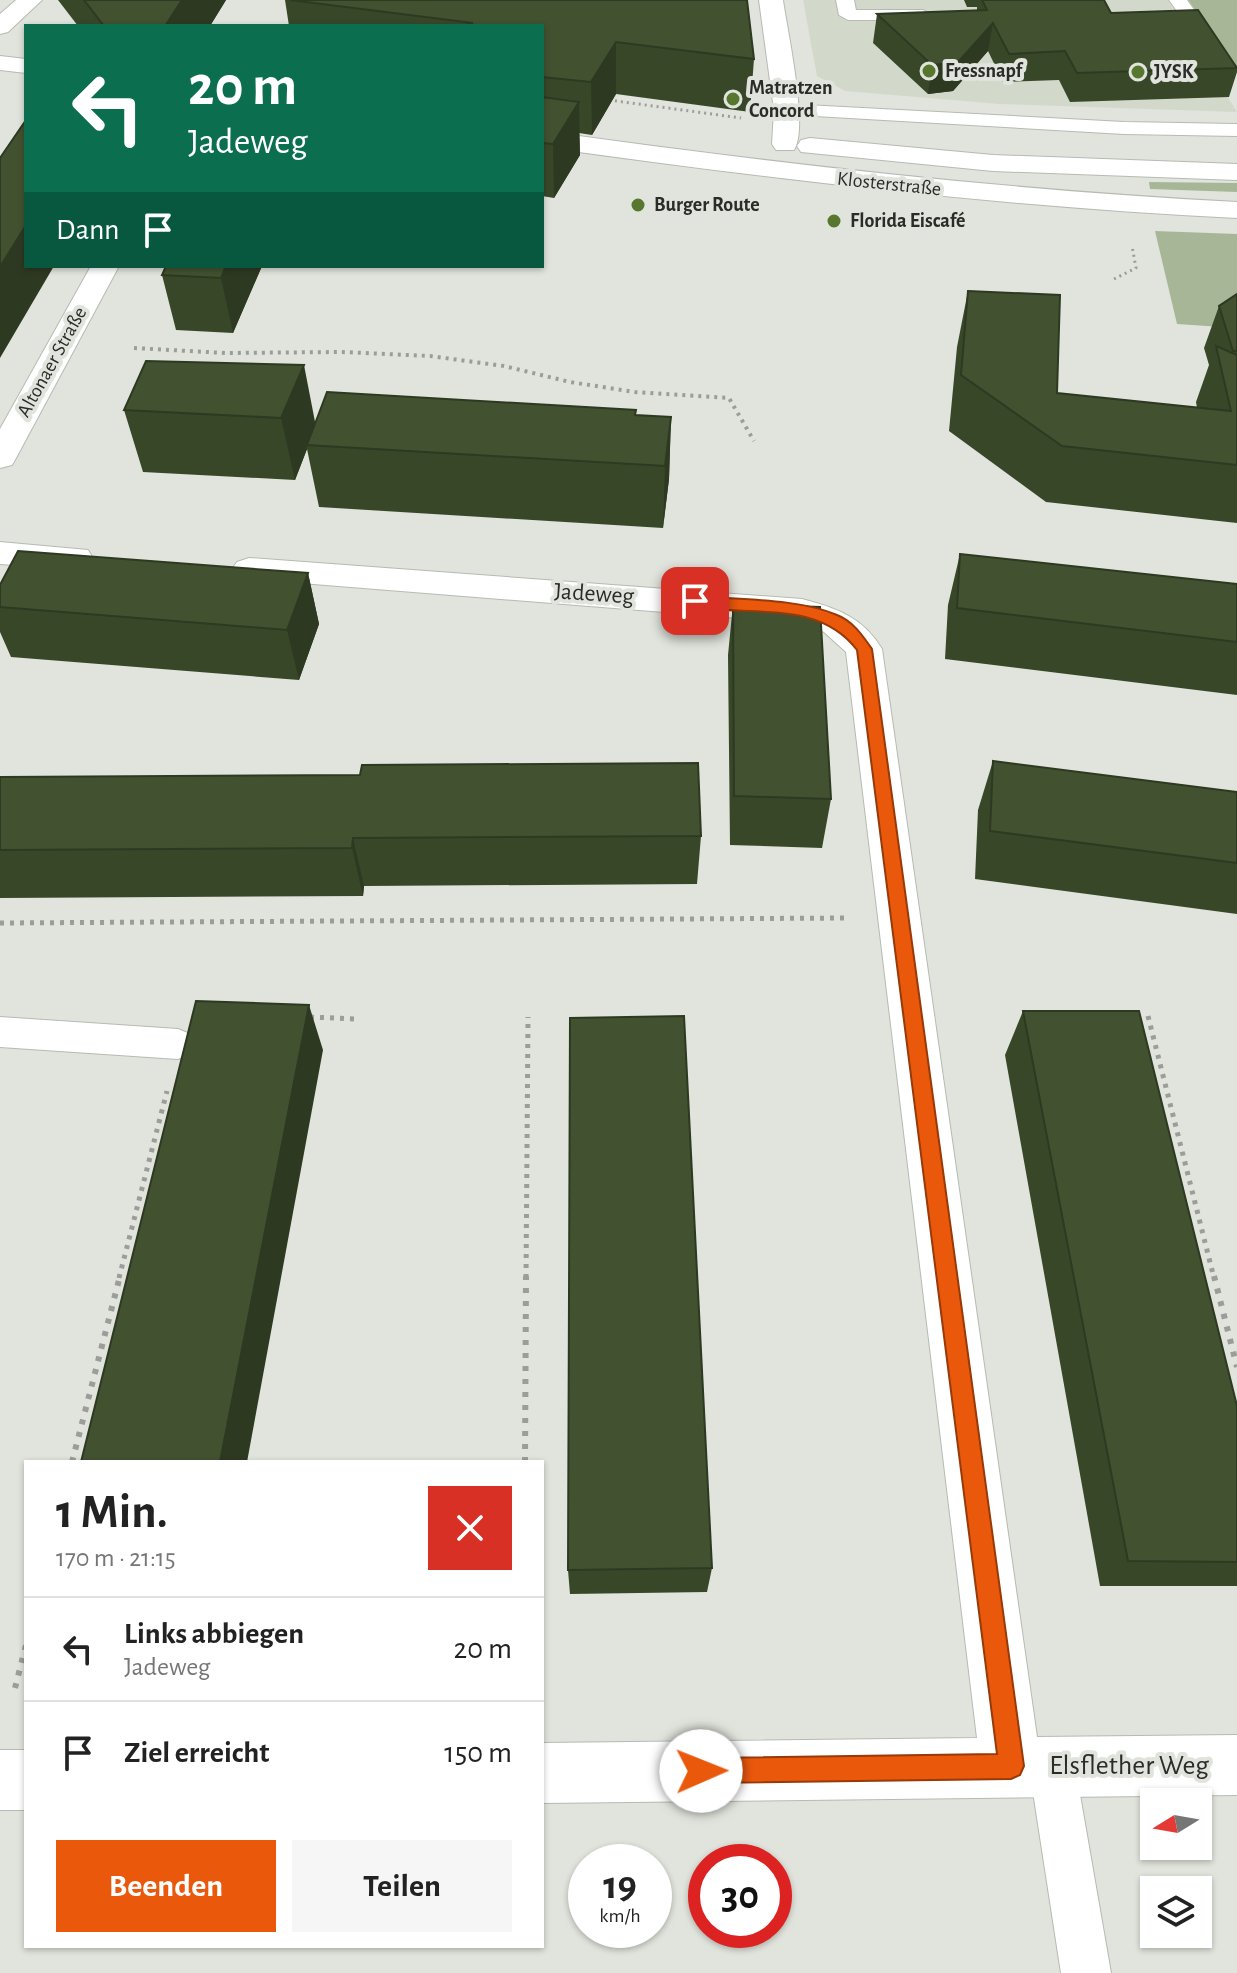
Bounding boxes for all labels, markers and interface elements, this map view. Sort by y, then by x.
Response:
icon: left [56,56,160,160]
text: 20 m [188,59,297,115]
place label: Fressnapf [945,61,1024,81]
marker: Fressnapf [920,62,938,80]
place label: JYSK [1154,62,1194,82]
marker: JYSK [1129,63,1147,81]
place label: Matratzen Concord [749,78,833,121]
marker: Matratzen Concord [724,90,742,108]
text: Jadeweg [188,124,308,160]
street label: Klosterstraße [836,169,942,199]
place label: Burger Route [654,195,760,215]
marker: Burger Route [629,196,647,214]
icon: arrive [136,208,180,252]
place label: Florida Eiscafé [850,211,965,231]
marker: Florida Eiscafé [825,212,843,230]
text: Dann [56,215,120,245]
street label: Altonaer Straße [14,304,90,420]
pin [661,567,729,635]
street label: Jadeweg [553,579,635,609]
icon: arrive [673,579,717,623]
button: close [428,1486,512,1570]
text: 1 Min. [56,1489,168,1537]
text: 170 m · 21:15 [56,1545,176,1571]
text: Links abbiegen [124,1619,304,1649]
icon: left [56,1627,100,1671]
text: 20 m [454,1634,512,1664]
text: Jadeweg [124,1654,211,1680]
position arrow [659,1729,743,1813]
icon: arrive [56,1731,100,1775]
text: Ziel erreicht [124,1738,269,1768]
text: 150 m [444,1738,512,1768]
street label: Elsflether Weg [1049,1752,1209,1780]
north arrow [1140,1788,1212,1860]
map controls [1140,1788,1212,1948]
button: Beenden [56,1840,276,1932]
button: Teilen [292,1840,512,1932]
speed limit sign: 30 [688,1844,792,1948]
text: 19 [603,1866,637,1906]
button: layers [1140,1876,1212,1948]
text: km/h [599,1906,641,1926]

